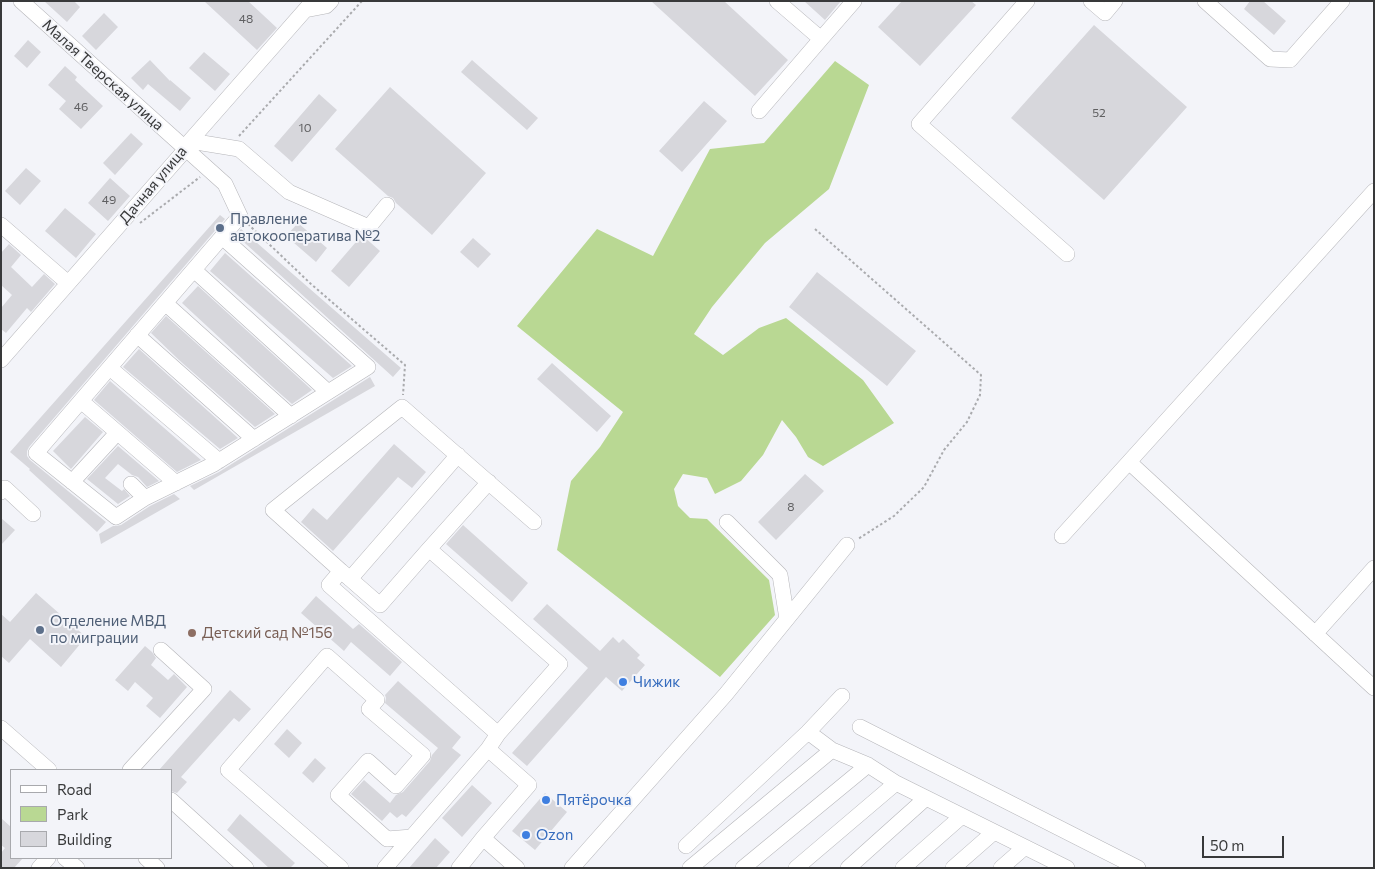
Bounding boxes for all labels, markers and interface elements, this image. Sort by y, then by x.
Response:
house number: 48 [239,12,253,26]
street label: Малая Тверская улица [39,16,167,134]
house number: 46 [74,100,88,114]
house number: 52 [1092,106,1106,120]
house number: 10 [299,121,311,135]
street label: Дачная улица [115,143,191,227]
house number: 49 [102,193,116,207]
place label: Правление автокооператива №2 [230,210,380,245]
marker: Правление автокооператива №2 [214,222,226,234]
house number: 8 [787,500,795,514]
place label: Отделение МВД по миграции [50,612,166,647]
marker: Отделение МВД по миграции [34,624,46,636]
place label: Детский сад №156 [202,624,333,642]
marker: Детский сад №156 [186,627,198,639]
place label: Чижик [633,673,680,691]
marker: Чижик [617,676,629,688]
legend [10,769,172,859]
text: Road [57,780,92,798]
place label: Пятёрочка [556,791,631,809]
marker: Пятёрочка [540,794,552,806]
text: Park [57,805,88,823]
place label: Ozon [536,826,573,844]
scale bar [1205,826,1288,858]
marker: Ozon [520,829,532,841]
text: Building [57,830,112,848]
text: 50 m [1210,836,1244,854]

